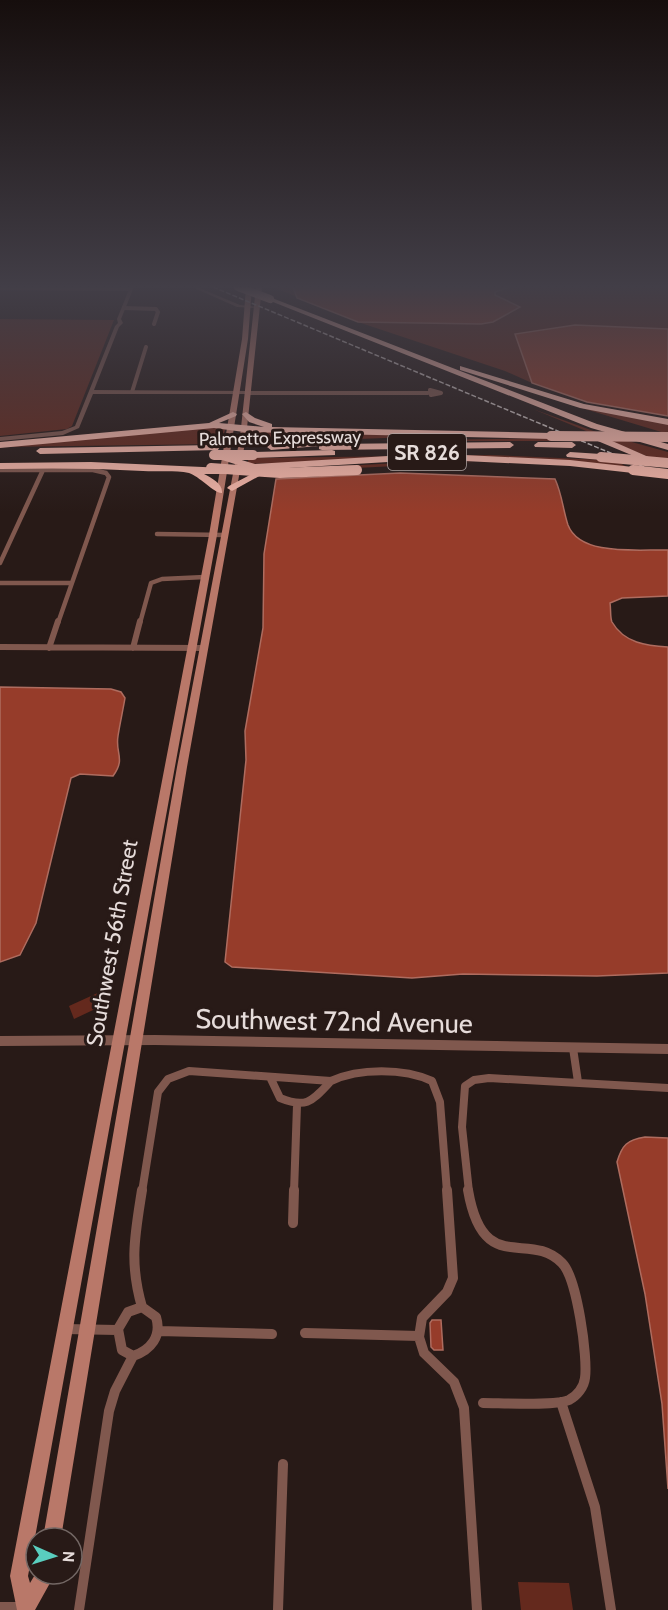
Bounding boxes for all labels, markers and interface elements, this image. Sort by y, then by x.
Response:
street label: Palmetto Expressway [199,426,361,450]
road number: SR 826 [388,434,466,470]
street label: Southwest 56th Street [81,837,144,1048]
street label: Southwest 72nd Avenue [195,1002,473,1040]
north arrow [24,1526,84,1586]
text: N [59,1551,78,1563]

